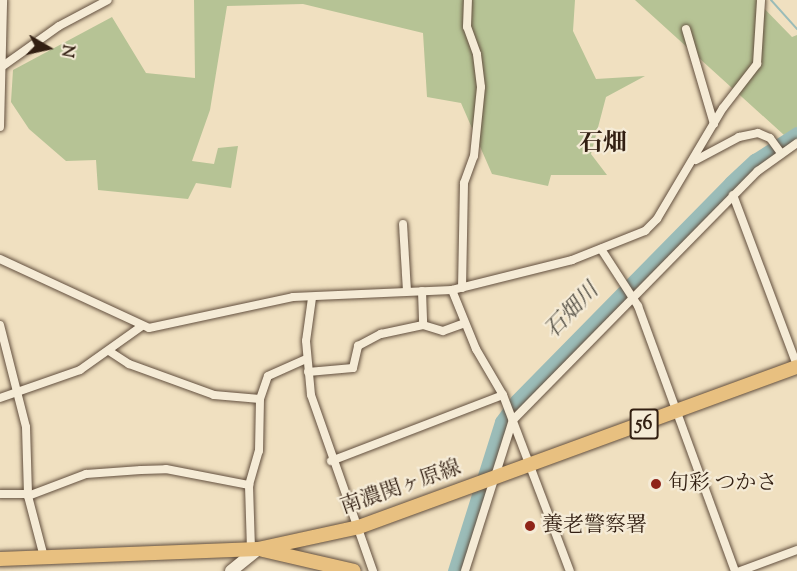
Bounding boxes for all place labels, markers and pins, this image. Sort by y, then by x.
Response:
place label: 旬彩 つかさ [668,471,777,497]
marker: 旬彩 つかさ [649,477,663,491]
place label: 養老警察署 [542,513,647,539]
marker: 養老警察署 [523,519,537,533]

